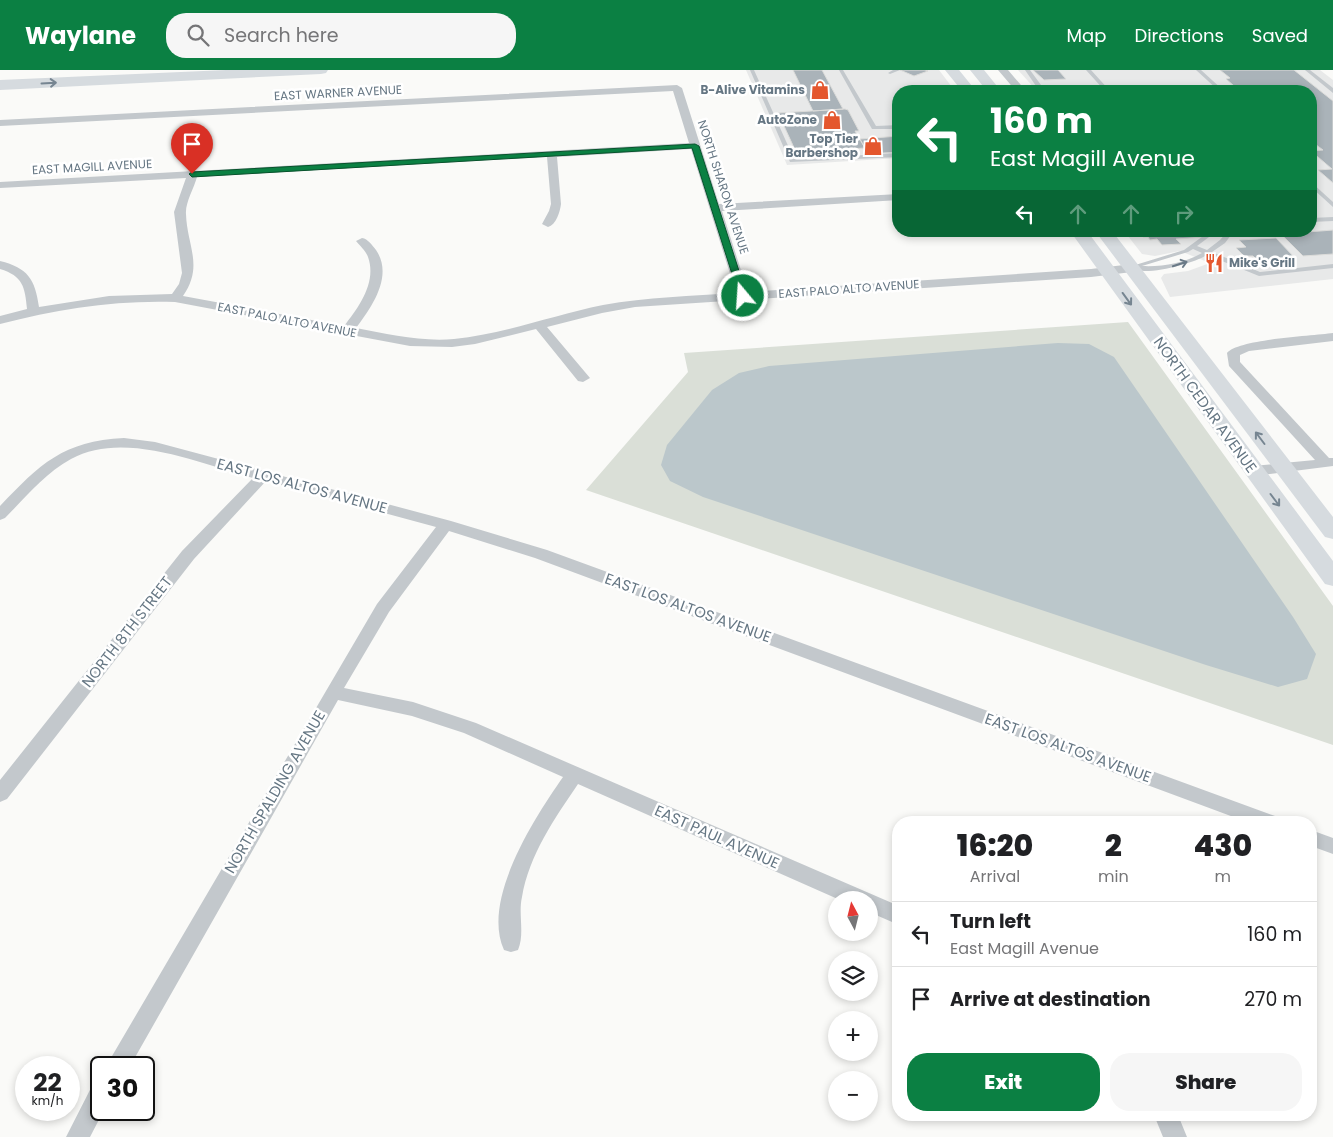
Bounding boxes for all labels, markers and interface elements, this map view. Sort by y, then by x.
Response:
search box [166,13,516,58]
text: Waylane [25,19,136,52]
icon: search [184,21,212,49]
text: Search here [224,22,339,49]
text: Map [1067,23,1106,48]
text: Directions [1134,23,1224,48]
text: Saved [1252,23,1308,48]
one-way arrow [40,79,56,88]
shop icon: B-Alive Vitamins [809,79,831,101]
street label: EAST WARNER AVENUE [273,81,402,104]
place label: B-Alive Vitamins [700,81,805,98]
text: 160 m [990,96,1093,145]
icon: left [907,105,972,170]
shop icon: AutoZone [821,109,843,131]
place label: AutoZone [757,111,818,128]
street label: NORTH SHARON AVENUE [694,118,753,256]
pin [171,123,213,174]
icon: arrive [178,130,206,158]
place label: Top Tier Barbershop [786,130,858,161]
shop icon: Top Tier Barbershop [862,135,884,157]
text: East Magill Avenue [990,143,1195,174]
street label: EAST MAGILL AVENUE [31,155,153,178]
icon: left [1011,200,1039,228]
icon: ahead [1064,200,1092,228]
icon: ahead [1117,200,1145,228]
icon: right [1170,200,1198,228]
restaurant icon: Mike's Grill [1203,252,1225,274]
place label: Mike's Grill [1229,254,1295,271]
one-way arrow [1171,259,1187,269]
position arrow [716,269,768,321]
street label: EAST PALO ALTO AVENUE [778,275,920,302]
one-way arrow [1122,292,1133,305]
street label: EAST PALO ALTO AVENUE [216,298,358,341]
street label: NORTH CEDAR AVENUE [1149,332,1262,477]
one-way arrow [1255,432,1266,445]
street label: EAST LOS ALTOS AVENUE [215,453,390,518]
one-way arrow [1270,493,1280,507]
street label: EAST LOS ALTOS AVENUE [602,568,774,647]
street label: NORTH 8TH STREET [77,572,177,692]
street label: NORTH SPALDING AVENUE [219,706,330,877]
street label: EAST LOS ALTOS AVENUE [982,708,1154,787]
street label: EAST PAUL AVENUE [652,800,783,873]
text: 16:20 [957,824,1033,867]
text: 2 [1105,824,1122,867]
text: 430 [1193,824,1252,867]
text: Arrival [970,865,1020,888]
text: min [1098,865,1129,888]
text: m [1215,865,1231,888]
north arrow [828,891,878,941]
map controls [828,891,878,1121]
text: Turn left [950,908,1031,935]
icon: left [907,920,935,948]
text: 160 m [1247,921,1302,948]
text: East Magill Avenue [950,937,1099,960]
button: layers [828,951,878,1001]
icon: arrive [907,985,935,1013]
text: Arrive at destination [950,986,1151,1013]
text: 270 m [1244,986,1302,1013]
button: + [828,1011,878,1061]
button: Exit [907,1053,1100,1111]
button: Share [1110,1053,1302,1111]
speed limit sign: 30 [90,1056,155,1121]
text: 22 [33,1065,62,1100]
button: − [828,1071,878,1121]
text: km/h [32,1092,63,1109]

